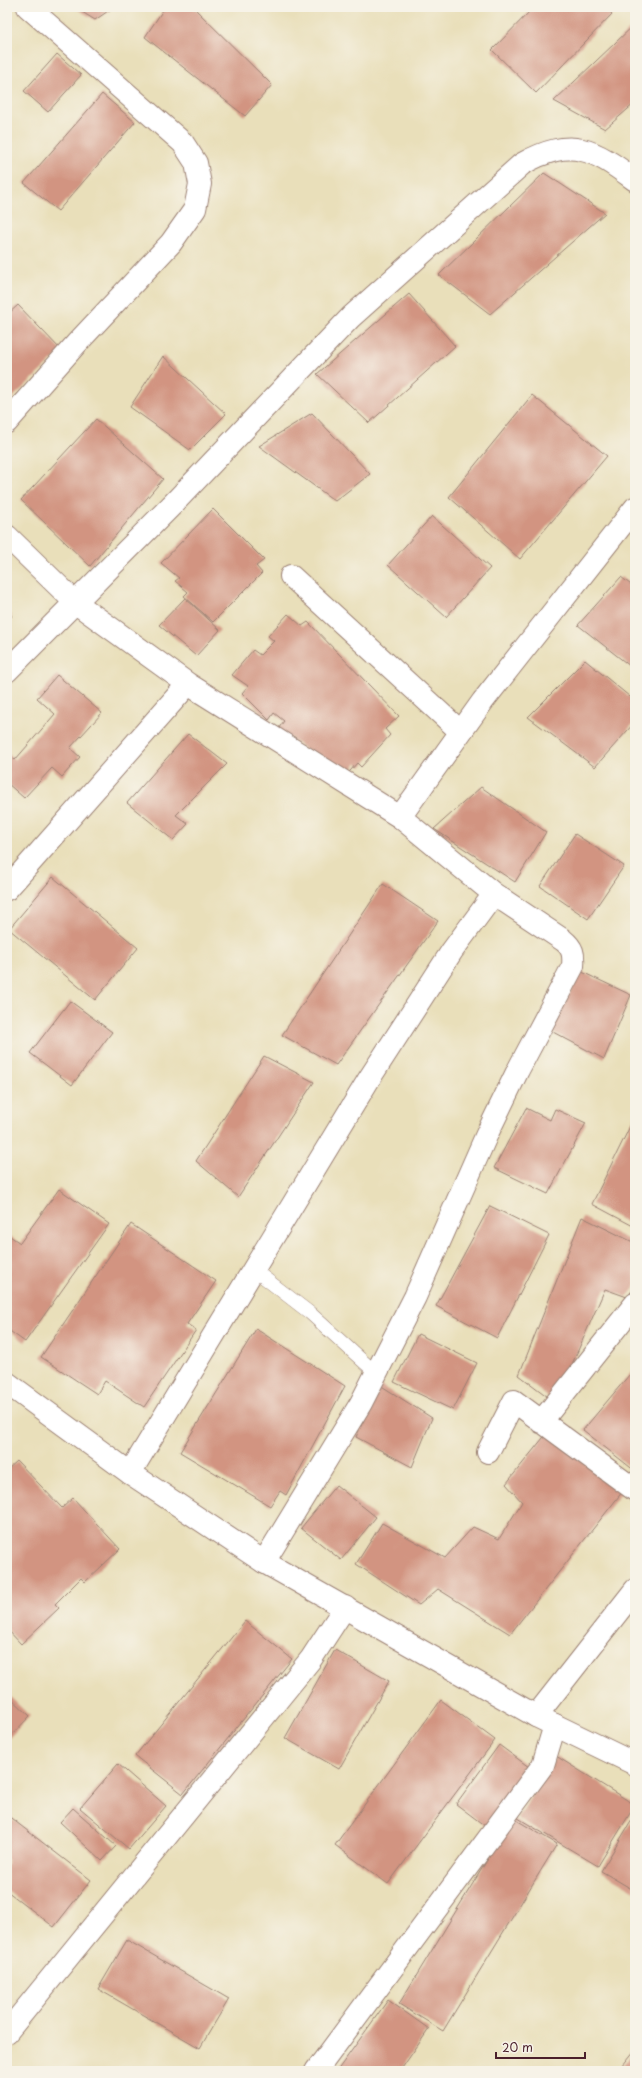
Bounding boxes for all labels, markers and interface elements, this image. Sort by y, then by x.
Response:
scale bar [496,2034,585,2060]
text: 20 m [502,2038,533,2056]

